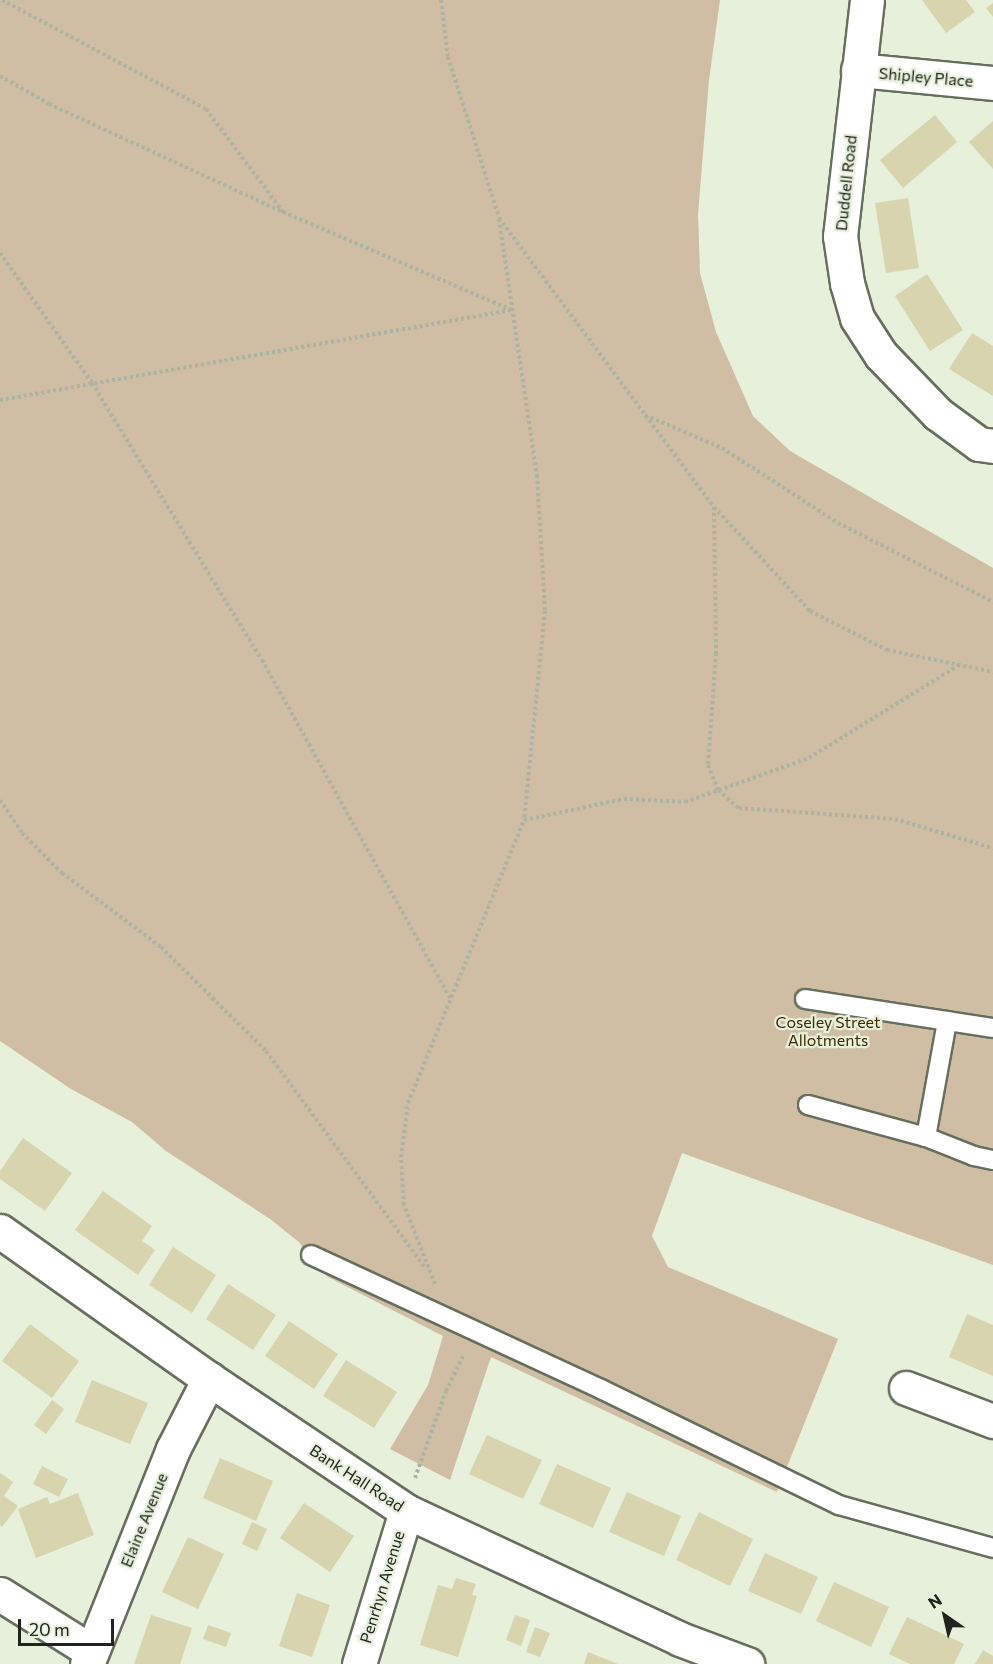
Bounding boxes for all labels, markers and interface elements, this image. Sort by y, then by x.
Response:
street label: Shipley Place [878,63,974,91]
street label: Duddell Road [831,134,861,232]
park label: Coseley Street Allotments [776,1012,880,1050]
street label: Bank Hall Road [306,1440,408,1516]
street label: Elaine Avenue [116,1470,172,1570]
street label: Penrhyn Avenue [356,1528,408,1646]
north arrow [915,1586,975,1646]
text: N [924,1589,945,1612]
scale bar [21,1607,117,1645]
text: 20 m [29,1618,70,1640]

